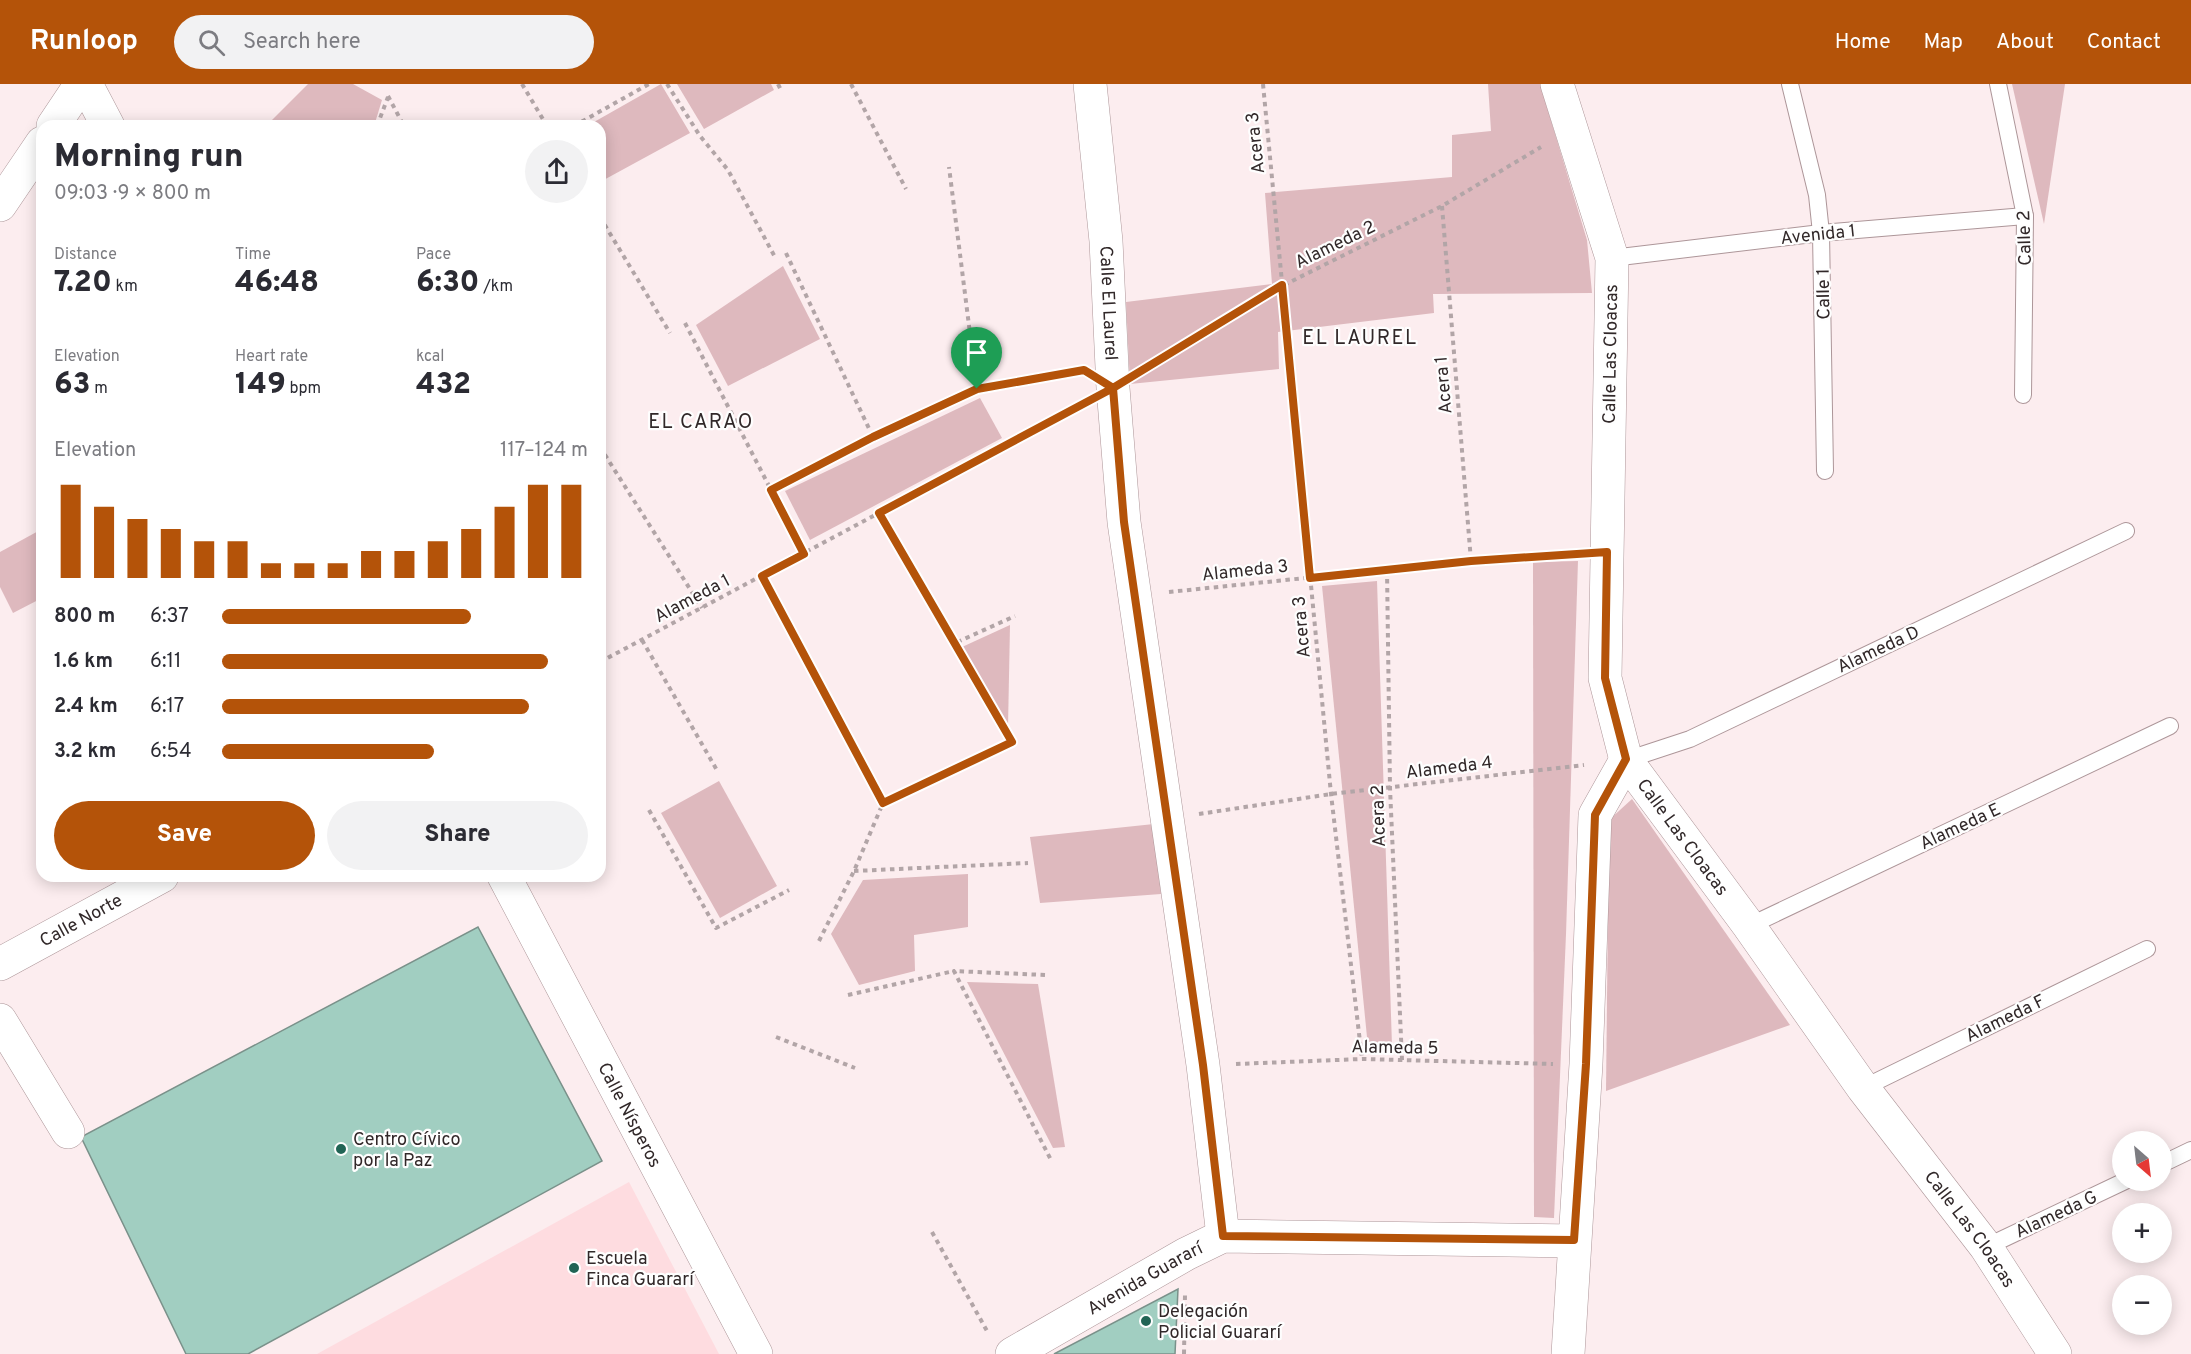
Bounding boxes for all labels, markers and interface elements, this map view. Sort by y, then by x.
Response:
search box [174,15,594,69]
text: Runloop [30,24,138,60]
icon: search [195,26,228,59]
text: Search here [243,29,361,56]
text: Home [1835,29,1891,56]
text: Map [1924,29,1963,56]
text: About [1996,29,2054,56]
text: Contact [2087,29,2161,56]
street label: Acera 3 [1242,111,1271,175]
text: Morning run [54,137,244,179]
button: share [525,140,588,203]
text: 09:03 · 9 × 800 m [54,181,211,207]
street label: Calle 2 [2013,210,2038,266]
street label: Alameda 2 [1292,216,1380,275]
street label: Avenida 1 [1779,220,1857,251]
text: Distance [54,245,117,265]
text: Time [235,245,271,265]
text: Pace [416,245,451,265]
street label: Calle El Laurel [1093,245,1122,361]
text: 7.20 [54,265,112,302]
text: 46:48 [235,265,319,302]
text: 6:30 [416,265,479,302]
street label: Calle 1 [1813,268,1836,320]
text: km [112,277,138,297]
text: /km [479,277,513,297]
street label: Calle Las Cloacas [1599,284,1624,424]
district label: EL LAUREL [1302,326,1418,352]
pin [951,327,1002,389]
icon: arrive [960,336,993,369]
text: Elevation [54,347,120,367]
text: Heart rate [235,347,308,367]
text: kcal [416,347,444,367]
street label: Acera 1 [1431,355,1458,415]
text: 63 [54,367,91,404]
text: 149 [235,367,286,404]
text: 432 [416,367,471,404]
text: m [91,379,108,399]
text: bpm [286,379,321,399]
district label: EL CARAO [648,410,754,436]
text: Elevation [54,438,136,464]
text: 117–124 m [500,438,588,464]
street label: Alameda 3 [1201,556,1290,587]
street label: Alameda 1 [651,570,735,629]
street label: Acera 3 [1288,595,1317,659]
text: 800 m [54,604,115,630]
text: 6:37 [150,604,189,630]
street label: Alameda D [1834,621,1923,679]
text: 1.6 km [54,649,113,675]
text: 6:11 [150,649,181,675]
text: 2.4 km [54,694,118,720]
text: 6:17 [150,694,184,720]
text: 3.2 km [54,739,116,765]
text: 6:54 [150,739,192,765]
street label: Alameda 4 [1405,752,1494,785]
street label: Calle Las Cloacas [1631,775,1733,901]
street label: Acera 2 [1367,784,1392,848]
street label: Alameda E [1916,799,2005,856]
button: Save [54,801,315,870]
button: Share [327,801,588,870]
street label: Calle Norte [36,890,127,953]
street label: Alameda F [1962,990,2049,1049]
street label: Alameda 5 [1351,1036,1439,1061]
street label: Calle Nísperos [591,1059,666,1172]
place label: Centro Cívico por la Paz [353,1129,461,1173]
north arrow [2112,1131,2172,1191]
map controls [2112,1131,2172,1335]
marker: Centro Cívico por la Paz [334,1142,348,1156]
street label: Calle Las Cloacas [1918,1167,2019,1293]
street label: Alameda G [2012,1186,2102,1244]
button: + [2112,1203,2172,1263]
street label: Avenida Guararí [1084,1237,1208,1321]
place label: Escuela Finca Guararí [586,1248,695,1292]
marker: Escuela Finca Guararí [567,1261,581,1275]
button: − [2112,1275,2172,1335]
place label: Delegación Policial Guararí [1158,1301,1282,1345]
marker: Delegación Policial Guararí [1139,1314,1153,1328]

